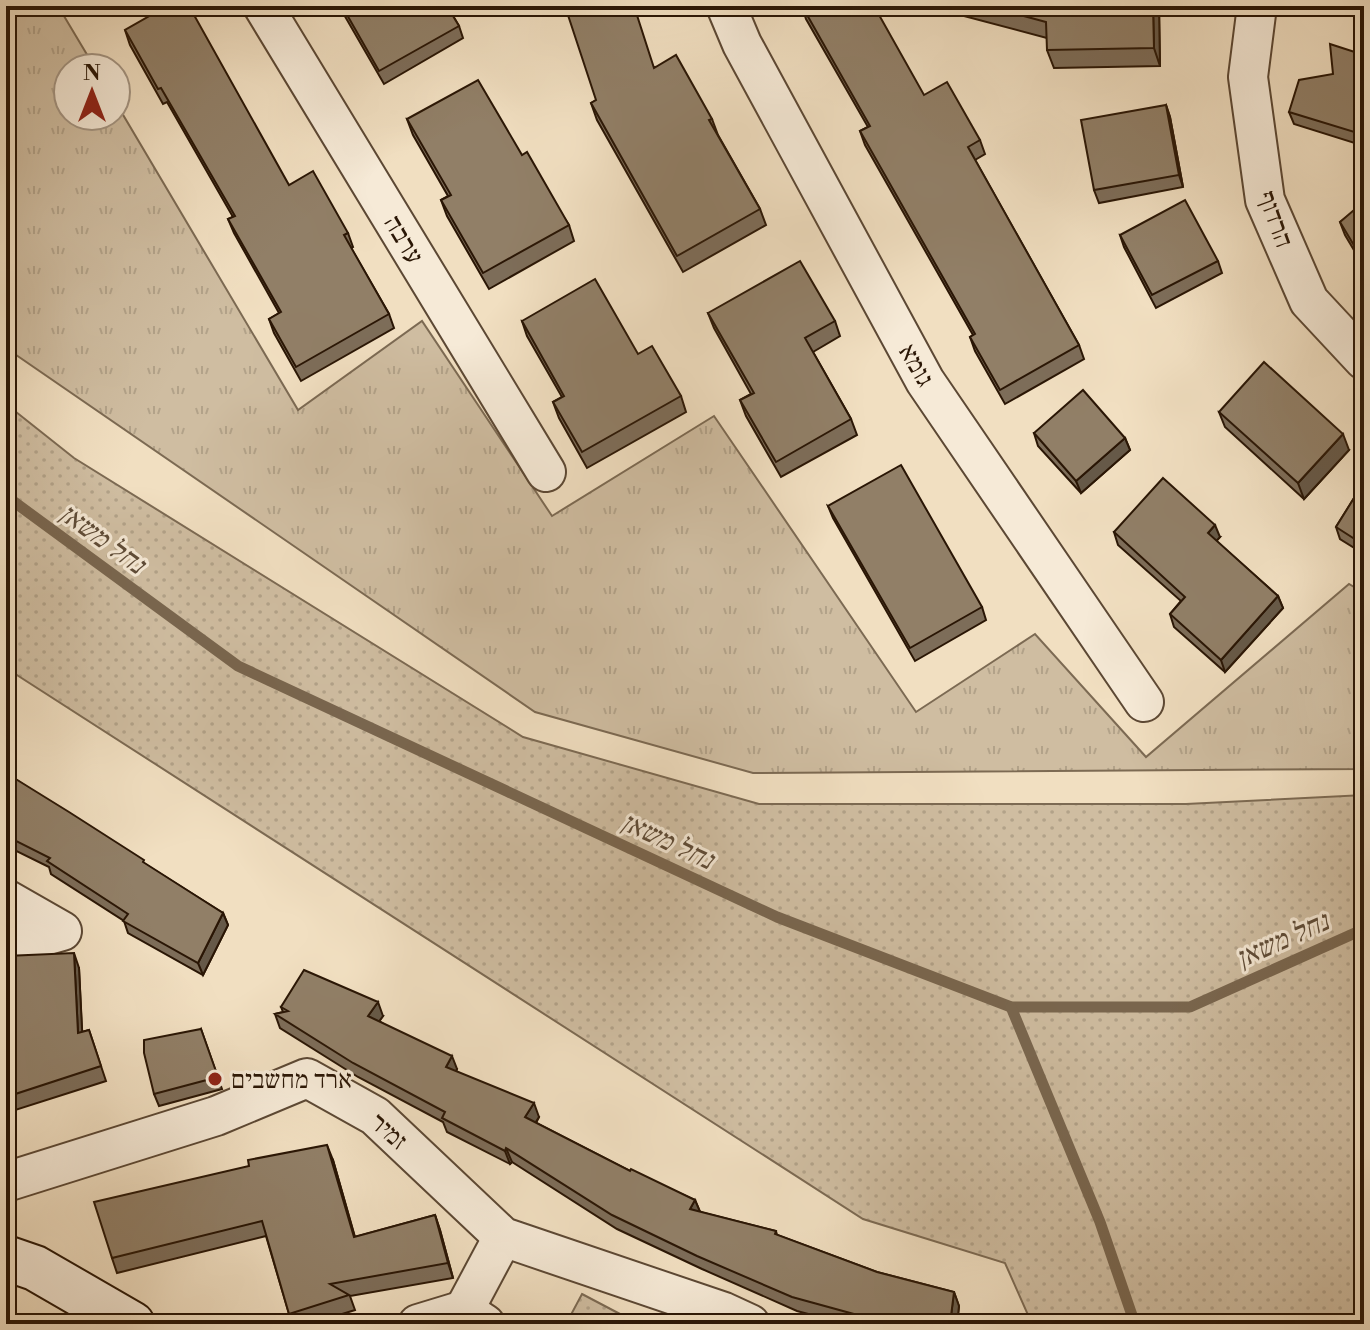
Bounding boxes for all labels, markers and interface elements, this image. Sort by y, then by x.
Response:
north arrow [52,52,132,132]
text: N [83,60,101,87]
street label: הרדוף [1250,187,1300,252]
street label: ערבה [376,209,430,270]
street label: גומא [891,339,941,392]
water label: נחל משאן [52,496,154,584]
water label: נחל משאן [616,805,721,879]
water label: נחל משאן [1231,903,1337,976]
place label: ארד מחשבים [231,1064,352,1096]
marker: ארד מחשבים [206,1070,224,1088]
street label: זמיר [363,1107,414,1157]

